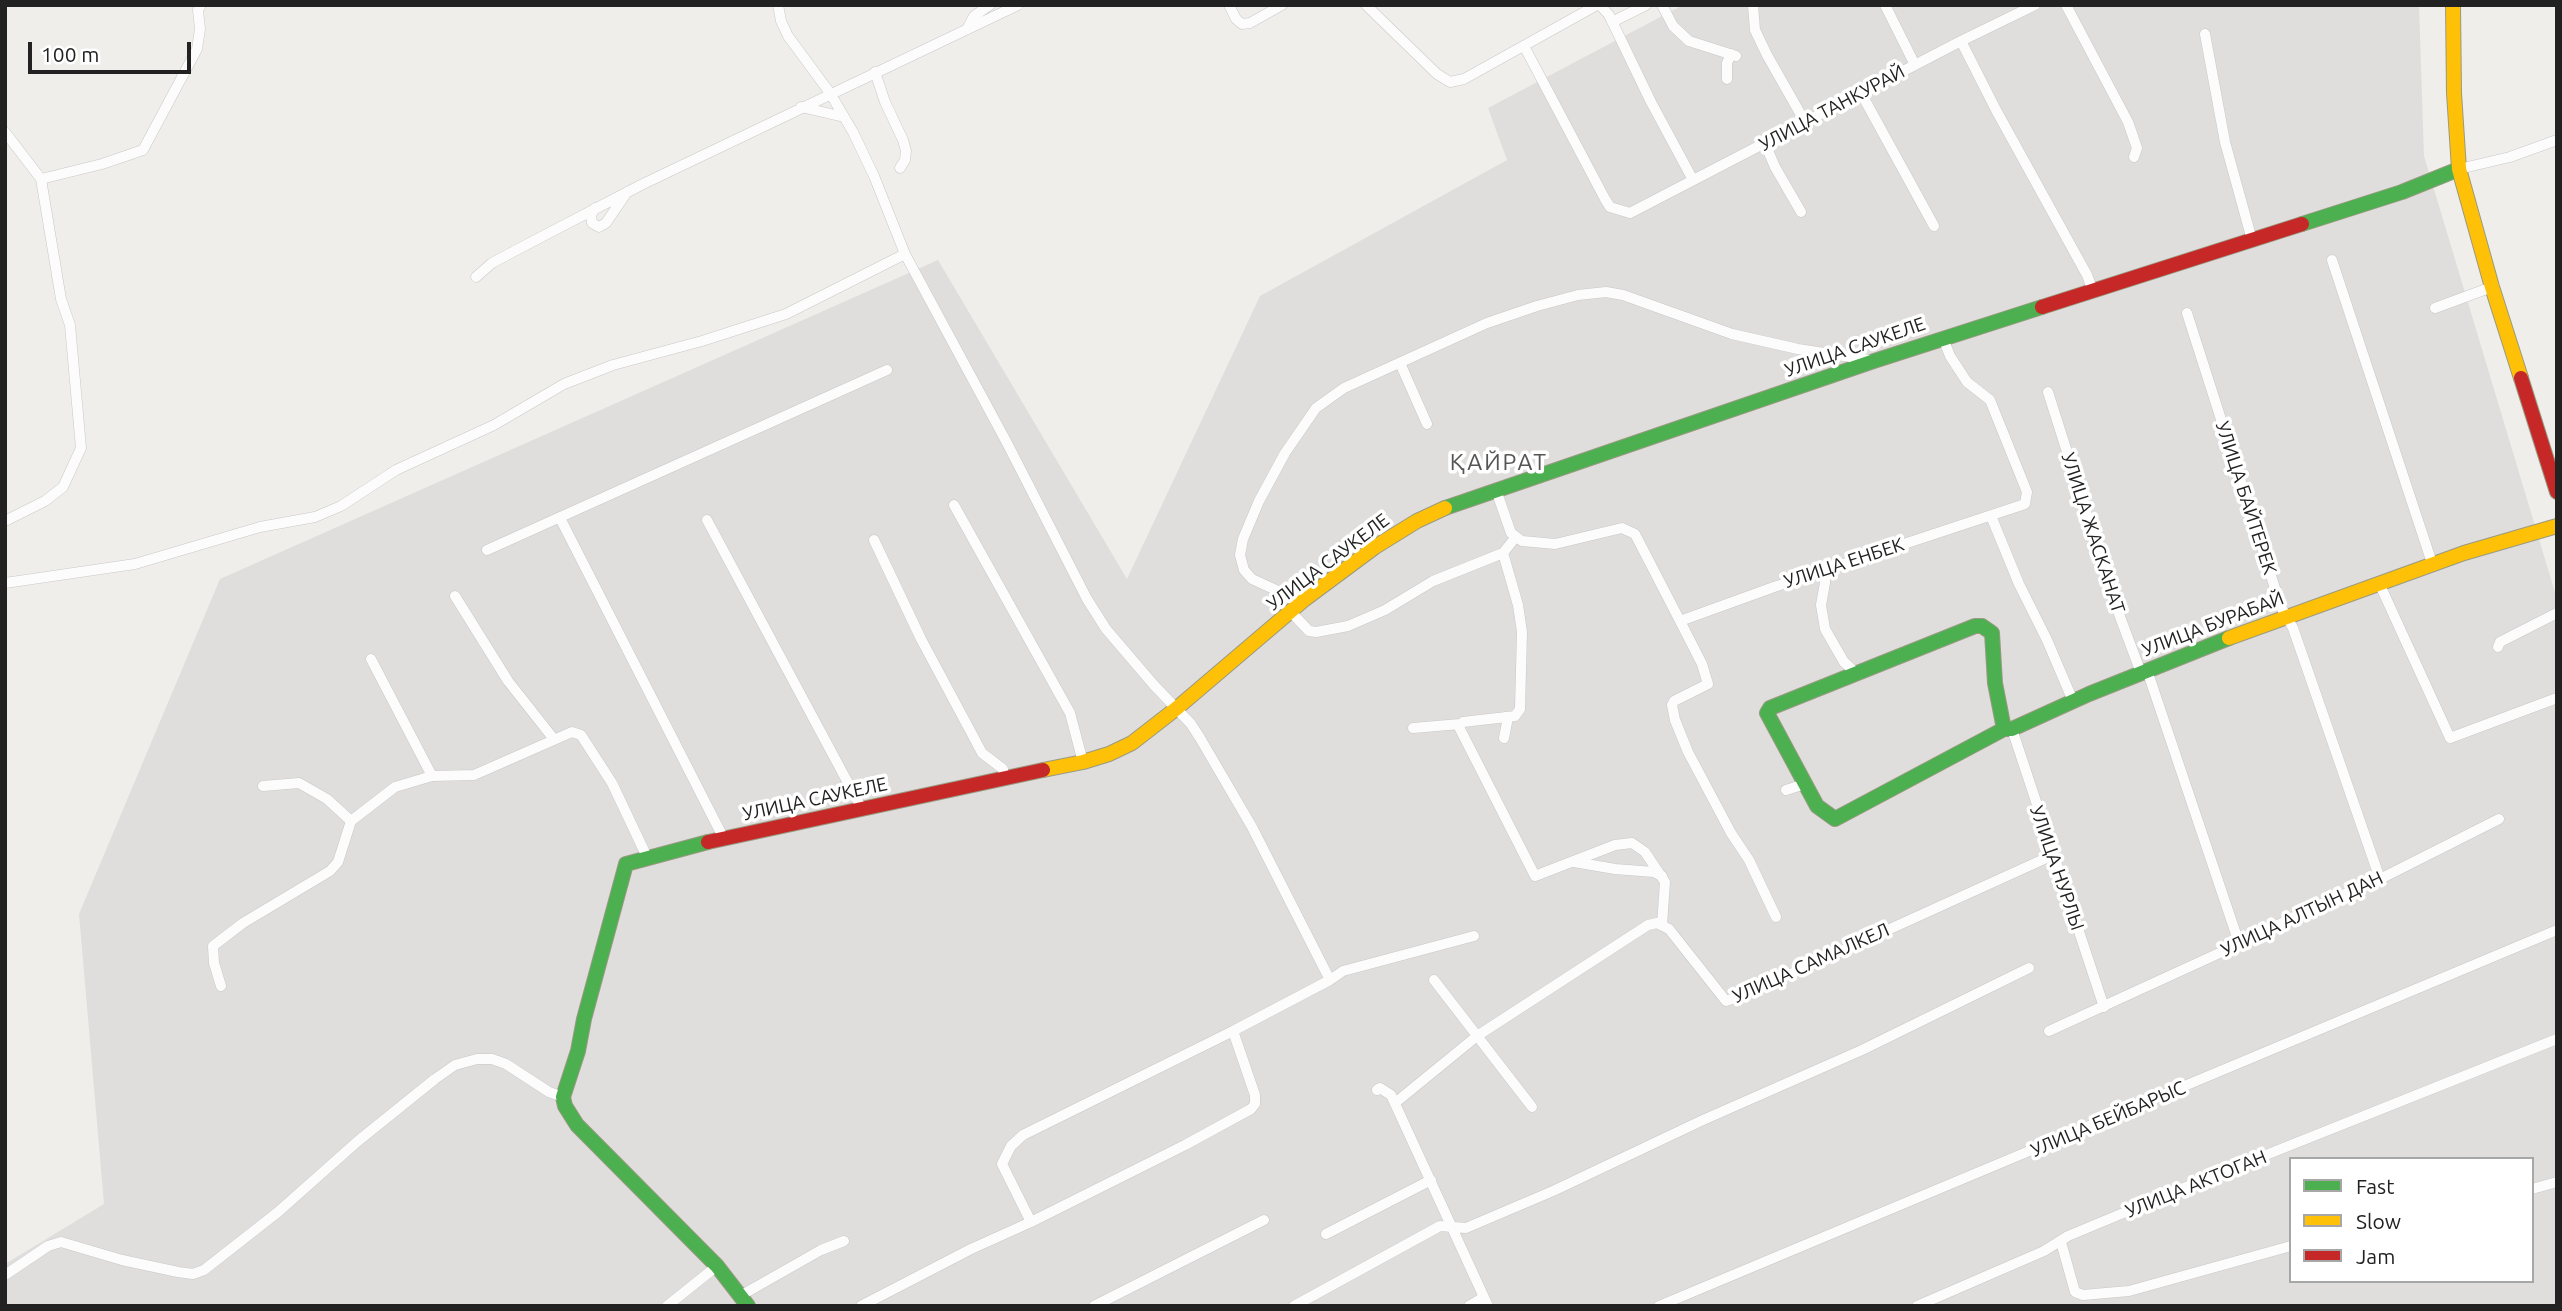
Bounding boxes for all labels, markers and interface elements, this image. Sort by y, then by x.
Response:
scale bar [32,28,194,72]
text: 100 m [41,42,99,66]
street label: УЛИЦА ТАНКУРАЙ [1755,60,1909,156]
street label: УЛИЦА САУКЕЛЕ [1782,312,1928,382]
street label: УЛИЦА БАЙТЕРЕК [2211,419,2281,577]
district label: ҚАЙРАТ [1451,448,1547,476]
street label: УЛИЦА ЖАСКАНАТ [2056,450,2130,616]
street label: УЛИЦА САУКЕЛЕ [1262,509,1394,615]
street label: УЛИЦА ЕНБЕК [1781,533,1907,593]
street label: УЛИЦА БУРАБАЙ [2139,586,2287,662]
street label: УЛИЦА САУКЕЛЕ [741,773,889,825]
street label: УЛИЦА НУРЛЫ [2025,803,2089,933]
street label: УЛИЦА АЛТЫН ДАН [2217,866,2387,962]
street label: УЛИЦА САМАЛКЕЛ [1729,918,1893,1008]
street label: УЛИЦА БЕЙБАРЫС [2027,1076,2189,1162]
street label: УЛИЦА АКТОГАН [2122,1145,2270,1223]
legend [2289,1157,2534,1283]
text: Fast [2356,1174,2394,1198]
text: Slow [2356,1209,2401,1233]
text: Jam [2356,1244,2395,1268]

